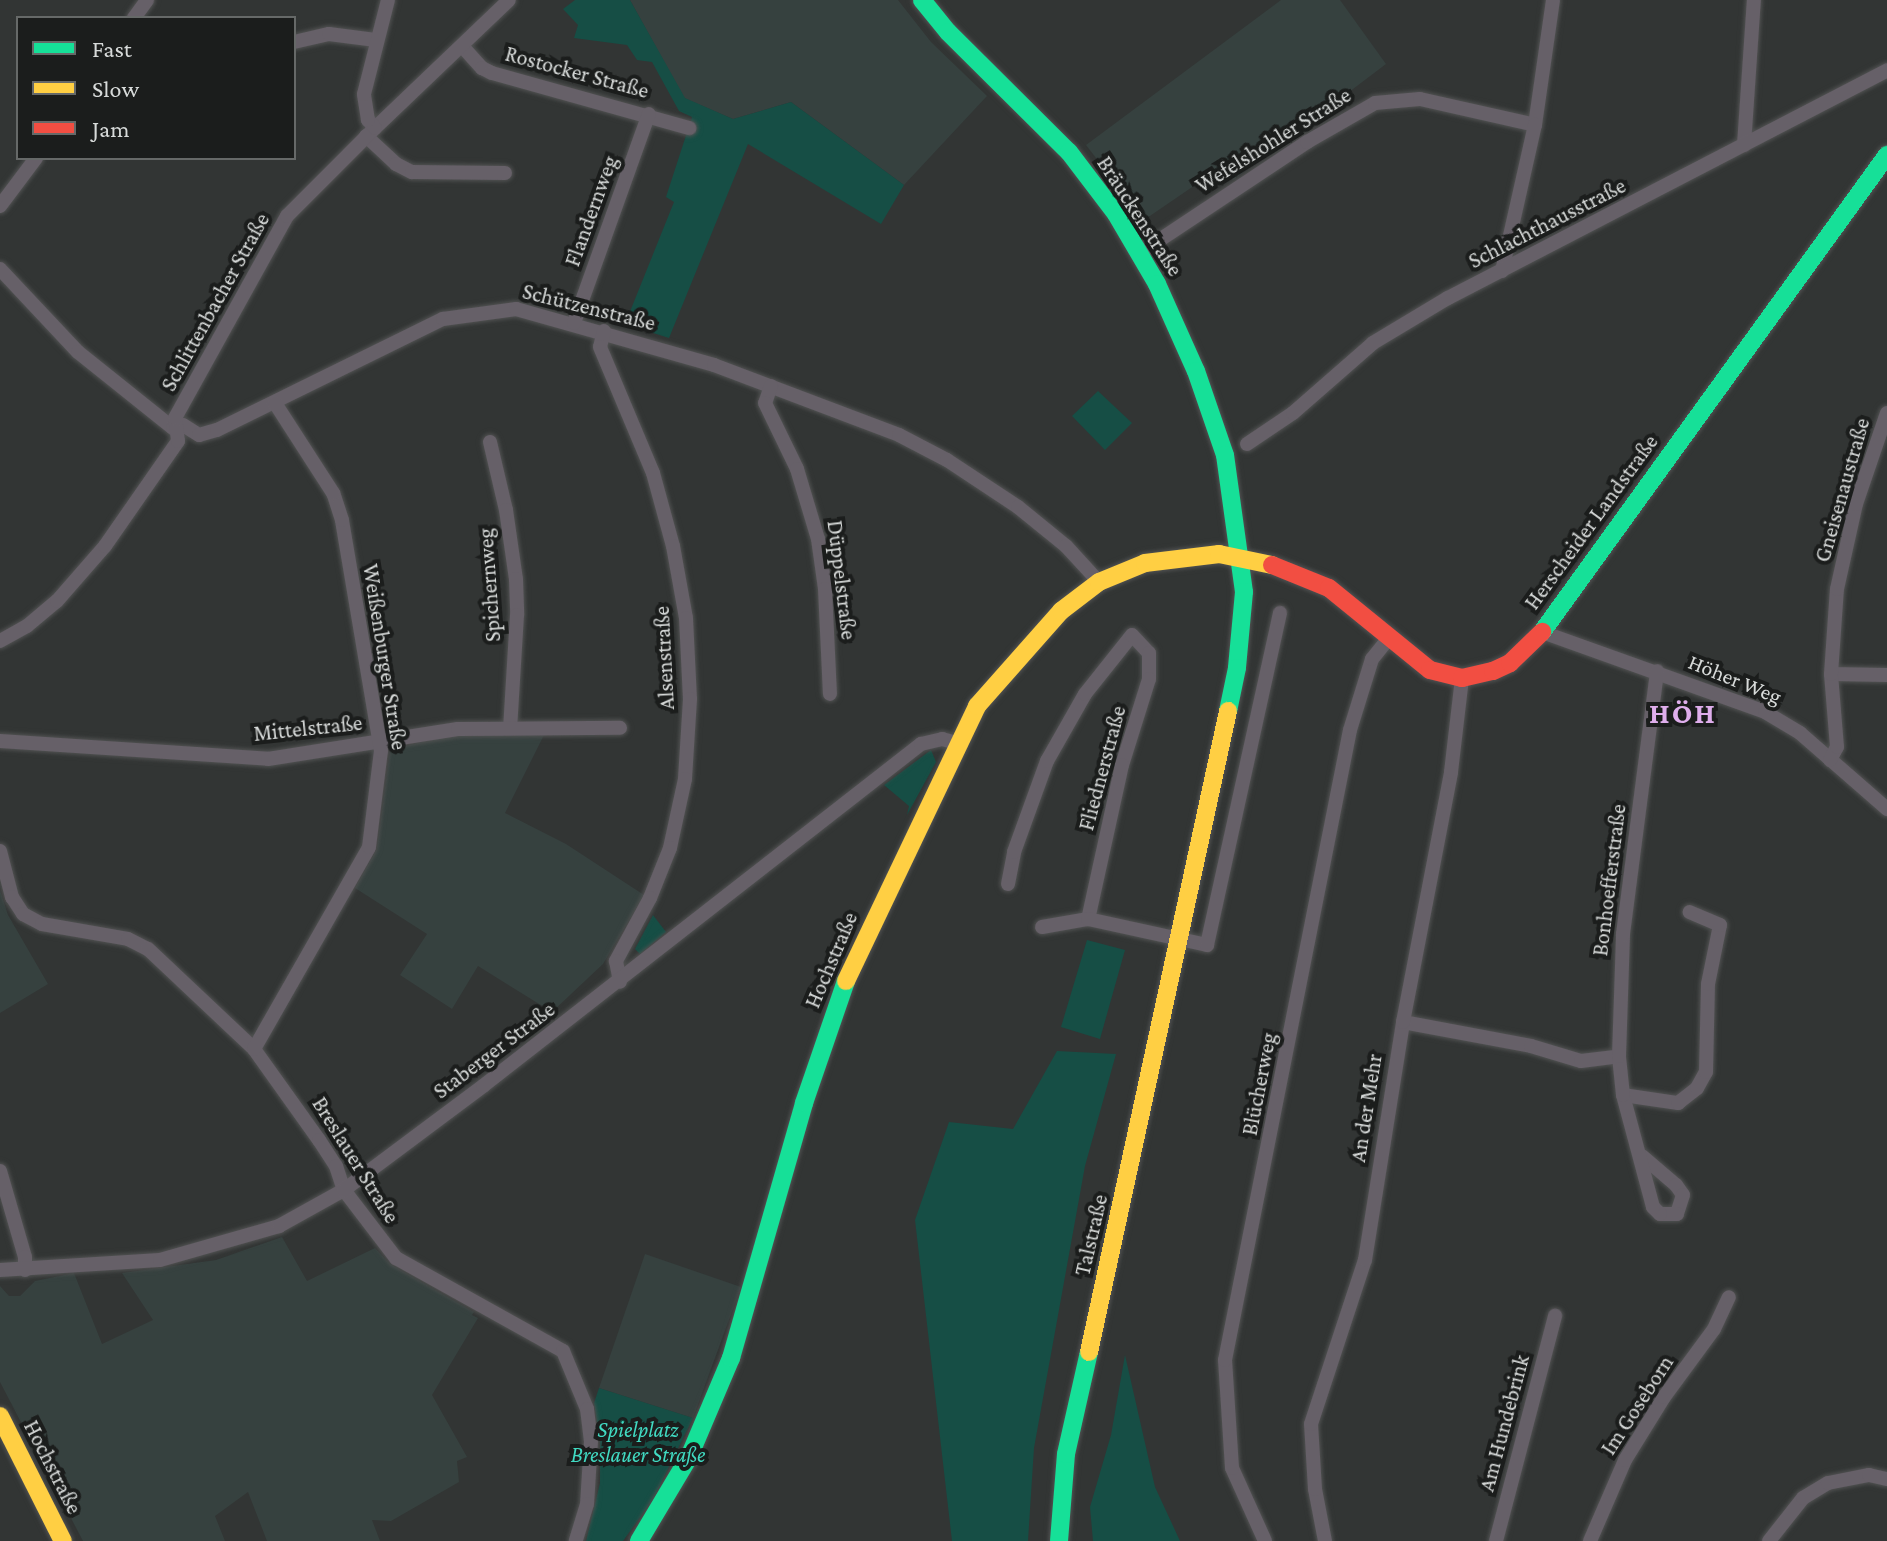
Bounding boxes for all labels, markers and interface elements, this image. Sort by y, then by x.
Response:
legend [16,16,296,160]
text: Fast [92,35,132,62]
street label: Rostocker Straße [502,40,652,104]
text: Slow [92,75,139,102]
street label: Wefelshohler Straße [1190,82,1356,198]
text: Jam [92,115,130,142]
street label: Bräuckenstraße [1091,151,1189,281]
street label: Flandernweg [559,152,623,270]
street label: Schlachthausstraße [1464,172,1630,274]
street label: Schlittenbacher Straße [155,208,275,396]
street label: Schützenstraße [520,278,658,336]
street label: Gneisenaustraße [1809,415,1875,565]
street label: Herscheider Landstraße [1519,429,1663,615]
street label: Düppelstraße [822,519,862,641]
street label: Spichernweg [472,527,506,643]
street label: Weißenburger Straße [357,562,413,752]
street label: Alsenstraße [648,605,680,711]
street label: Höher Weg [1684,648,1786,710]
district label: HÖH [1649,695,1717,731]
street label: Fliednerstraße [1073,703,1131,833]
street label: Mittelstraße [252,709,364,747]
street label: Bonhoefferstraße [1587,803,1631,957]
street label: Hochstraße [799,908,863,1012]
street label: Staberger Straße [428,996,560,1104]
street label: Blücherweg [1236,1030,1282,1138]
street label: An der Mehr [1344,1052,1388,1164]
street label: Breslauer Straße [307,1092,405,1228]
street label: Talstraße [1069,1192,1113,1278]
street label: Im Goseborn [1595,1350,1679,1460]
street label: Am Hundebrink [1473,1352,1535,1494]
street label: Hochstraße [18,1416,88,1518]
park label: Spielplatz Breslauer Straße [571,1416,705,1468]

